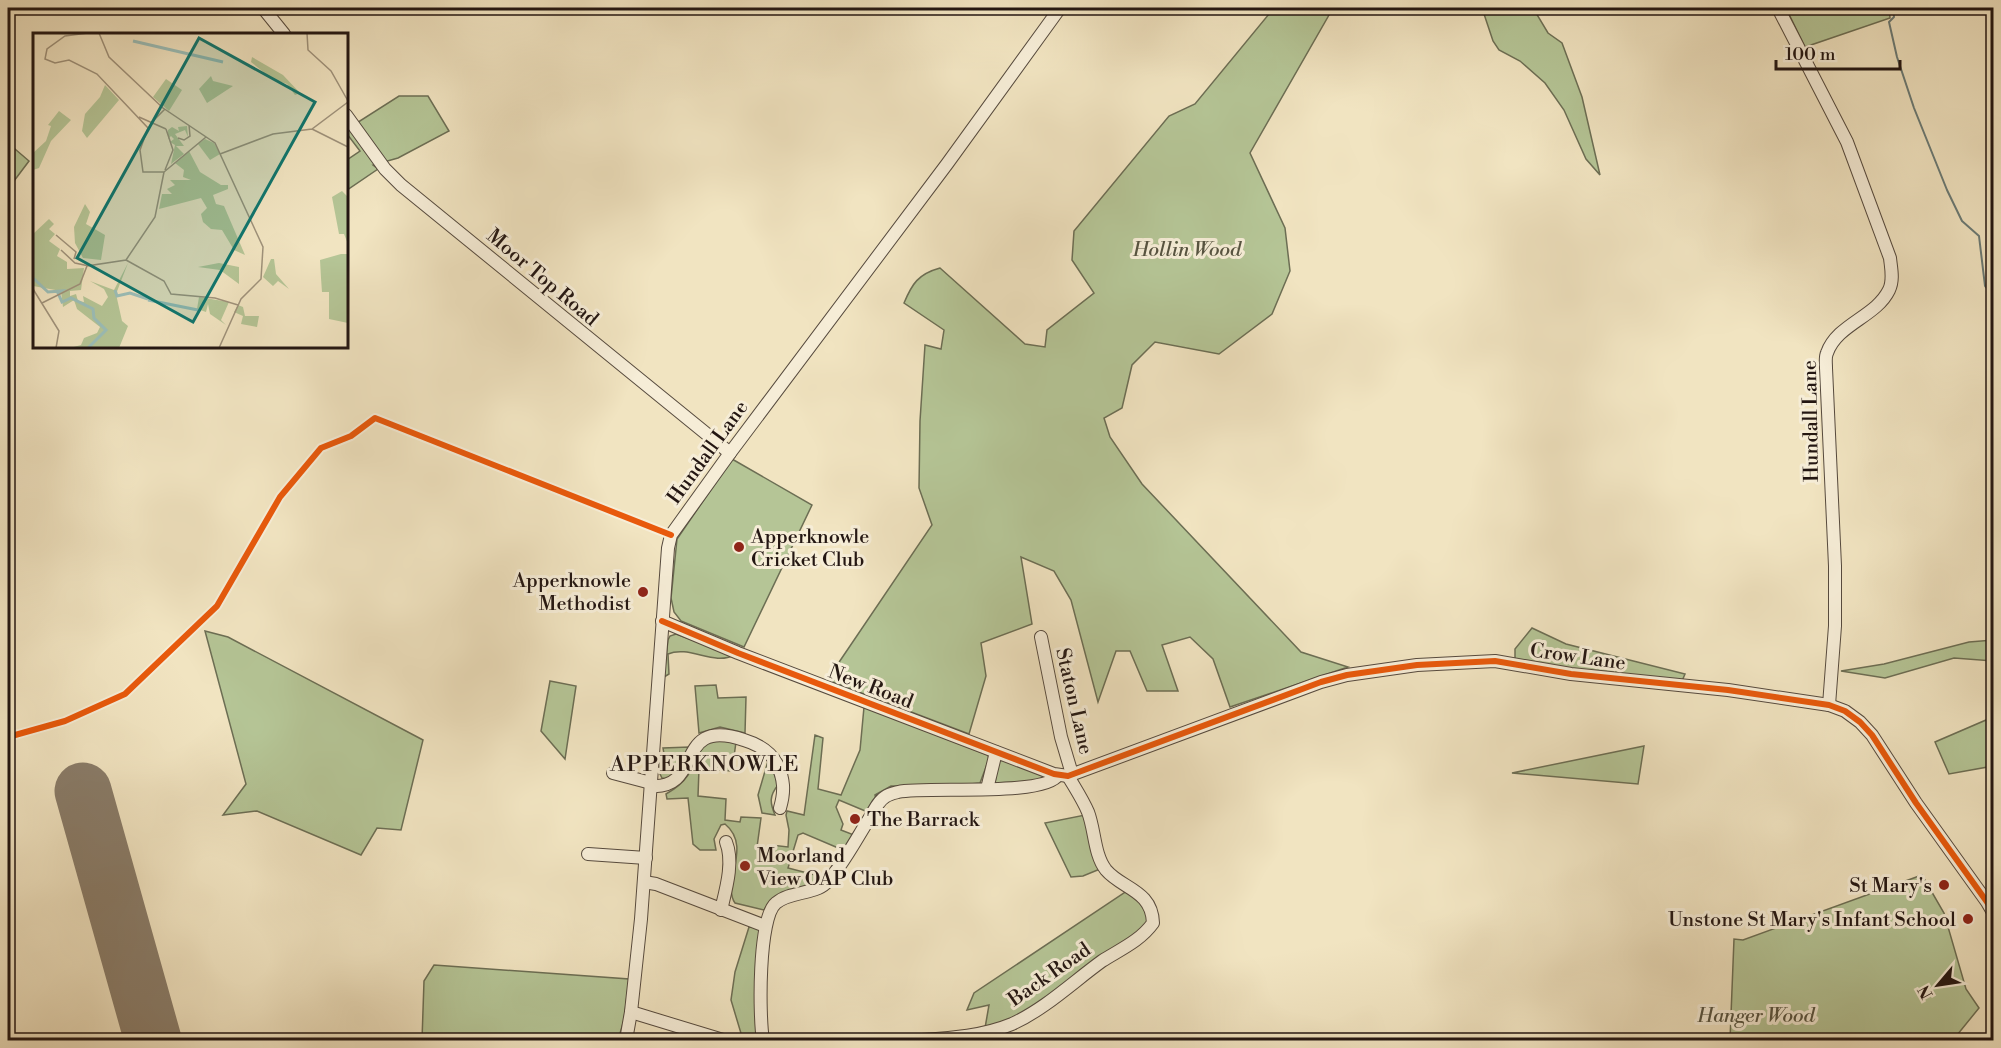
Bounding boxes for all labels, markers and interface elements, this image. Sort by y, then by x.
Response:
inset map [33,33,348,348]
scale bar [1776,33,1900,71]
text: 100 m [1785,43,1836,66]
street label: Moor Top Road [481,224,604,333]
park label: Hollin Wood [1132,238,1242,263]
street label: Hundall Lane [1798,360,1825,482]
street label: Hundall Lane [662,396,754,510]
place label: Apperknowle Cricket Club [750,525,869,573]
marker: Apperknowle Cricket Club [732,540,746,554]
place label: Apperknowle Methodist [512,569,631,617]
marker: Apperknowle Methodist [636,585,650,599]
street label: Crow Lane [1528,638,1627,677]
street label: Staton Lane [1049,646,1098,757]
street label: New Road [824,660,917,715]
district label: APPERKNOWLE [609,751,800,778]
place label: The Barrack [867,808,981,833]
marker: The Barrack [848,812,862,826]
place label: Moorland View OAP Club [756,844,893,892]
marker: Moorland View OAP Club [738,859,752,873]
place label: St Mary's [1849,874,1932,899]
marker: St Mary's [1937,878,1951,892]
place label: Unstone St Mary's Infant School [1668,908,1956,933]
marker: Unstone St Mary's Infant School [1961,912,1975,926]
street label: Back Road [1003,937,1097,1013]
north arrow [1908,955,1968,1015]
text: N [1914,981,1938,1002]
park label: Hanger Wood [1696,1004,1816,1029]

